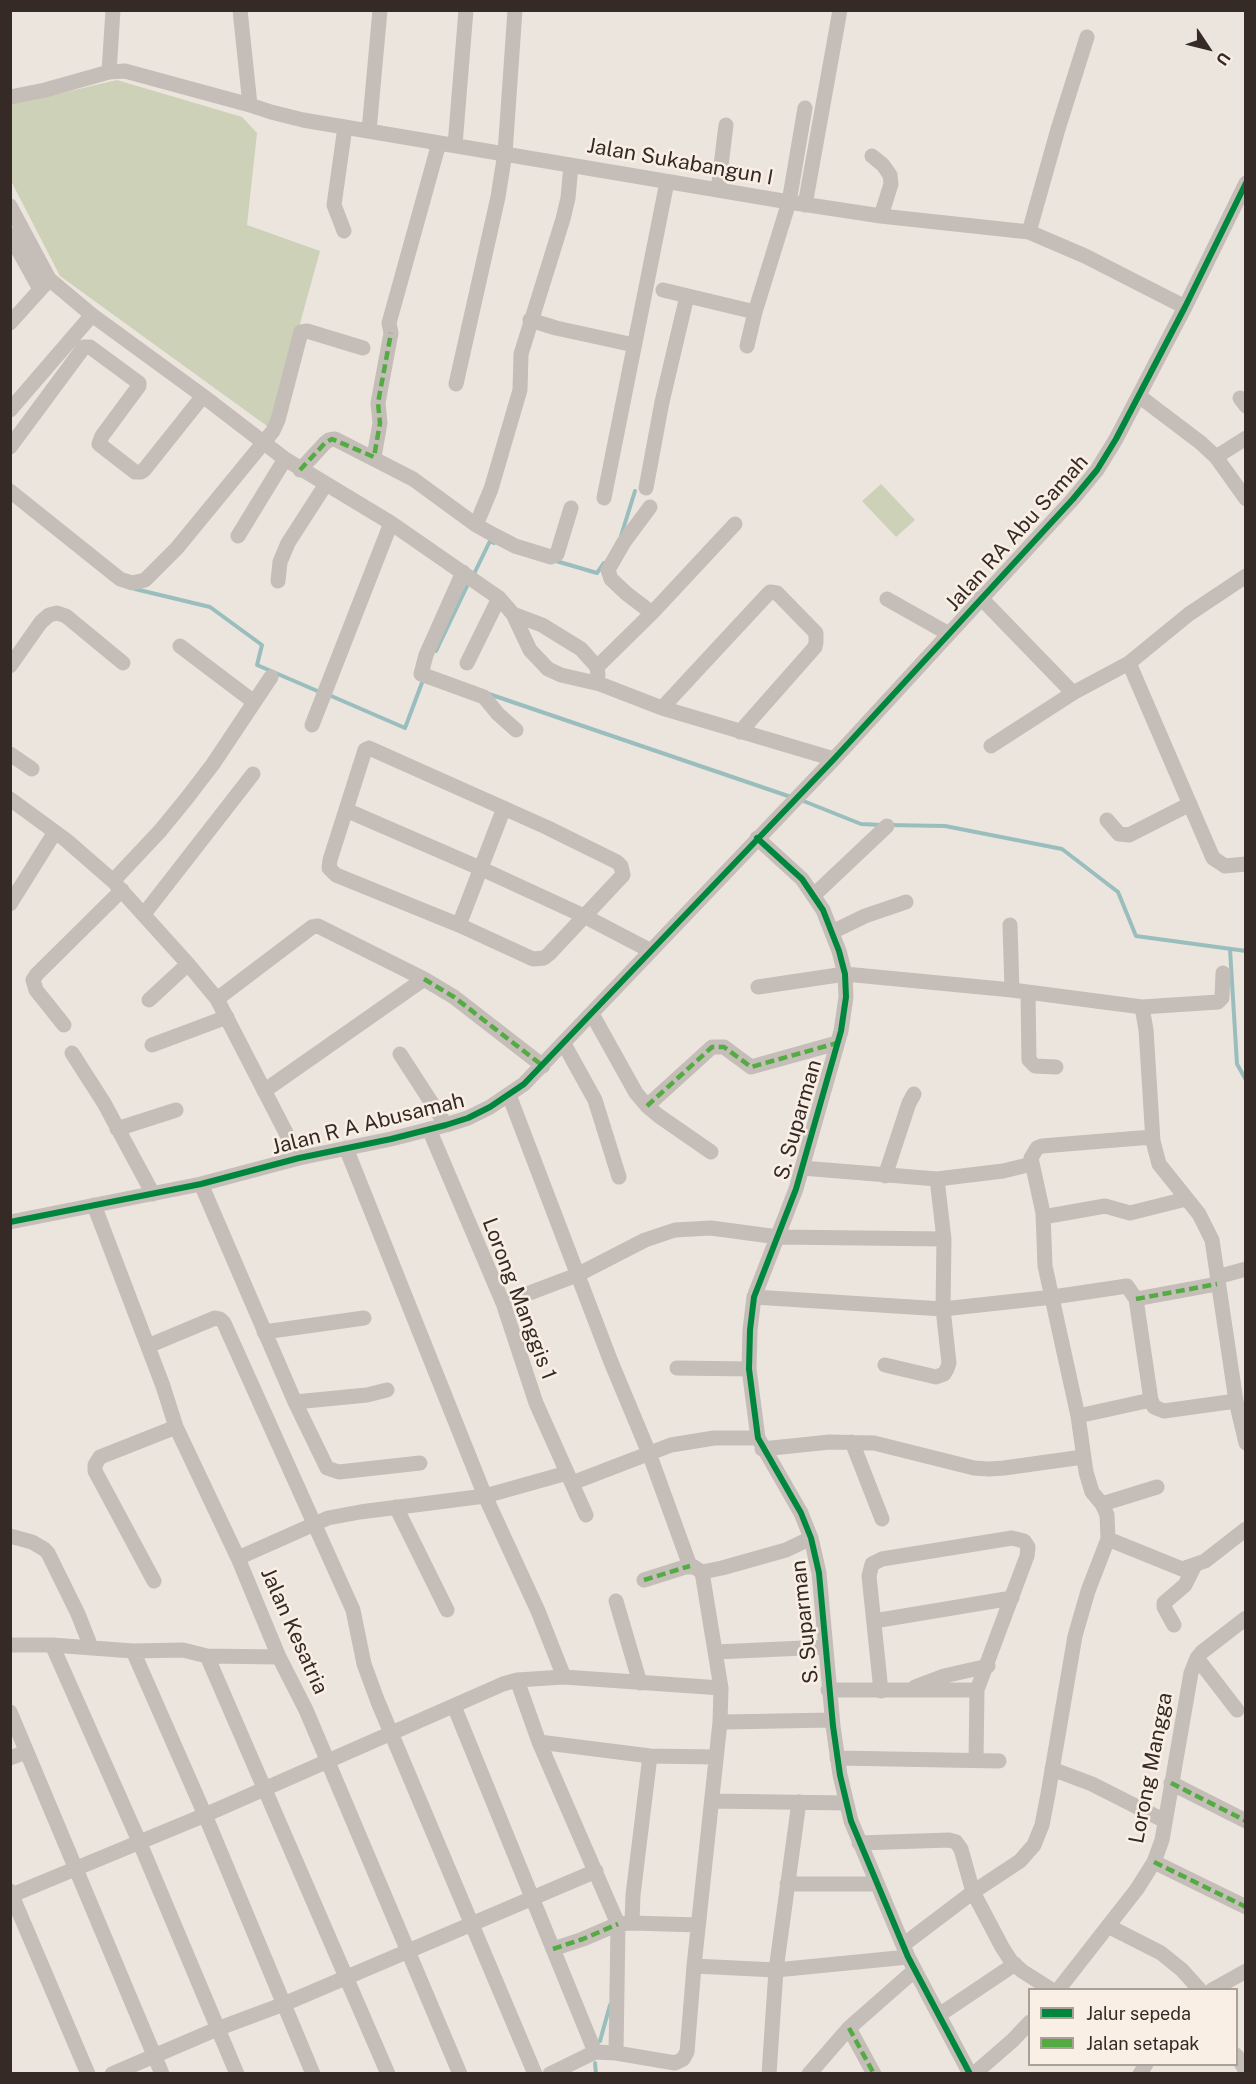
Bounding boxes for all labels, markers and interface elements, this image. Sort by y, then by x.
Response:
north arrow [1178,18,1238,78]
text: U [1212,48,1234,69]
street label: Jalan Sukabangun I [585,133,775,191]
street label: Jalan RA Abu Samah [940,450,1094,616]
street label: S. Suparman [769,1057,827,1183]
street label: Jalan R A Abusamah [269,1088,467,1160]
street label: Lorong Manggis 1 [477,1214,561,1384]
street label: S. Suparman [786,1559,824,1685]
street label: Jalan Kesatria [255,1564,333,1698]
street label: Lorong Mangga [1124,1690,1178,1846]
legend [1028,1988,1238,2066]
text: Jalur sepeda [1086,2003,1191,2024]
text: Jalan setapak [1086,2033,1199,2054]

